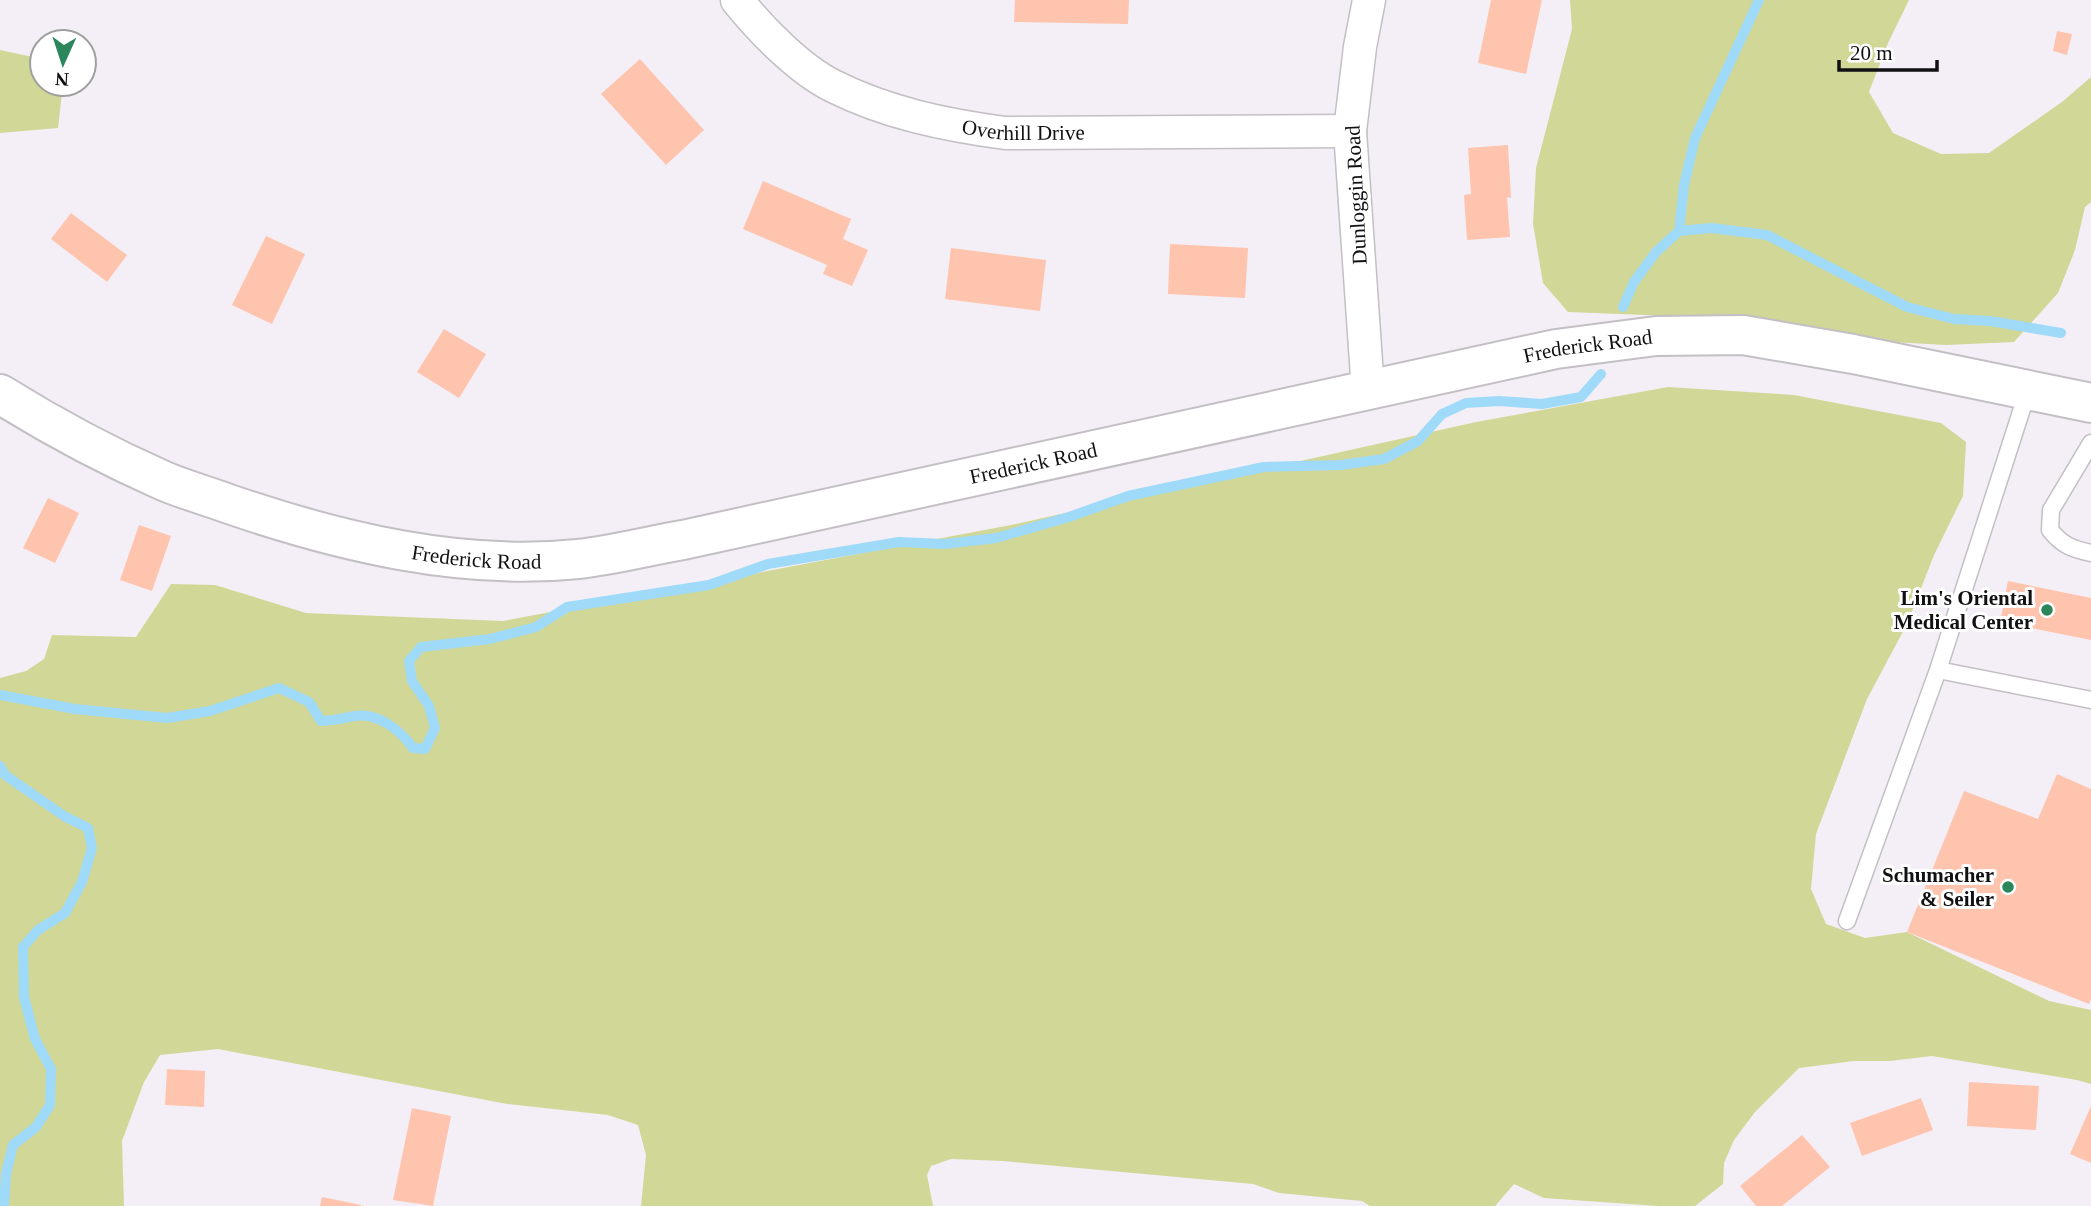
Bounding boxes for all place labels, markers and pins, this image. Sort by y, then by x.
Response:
place label: Lim's Oriental Medical Center [1894,586,2033,634]
marker: Lim's Oriental Medical Center [2039,602,2055,618]
place label: Schumacher & Seiler [1882,863,1994,911]
marker: Schumacher & Seiler [2000,879,2016,895]

